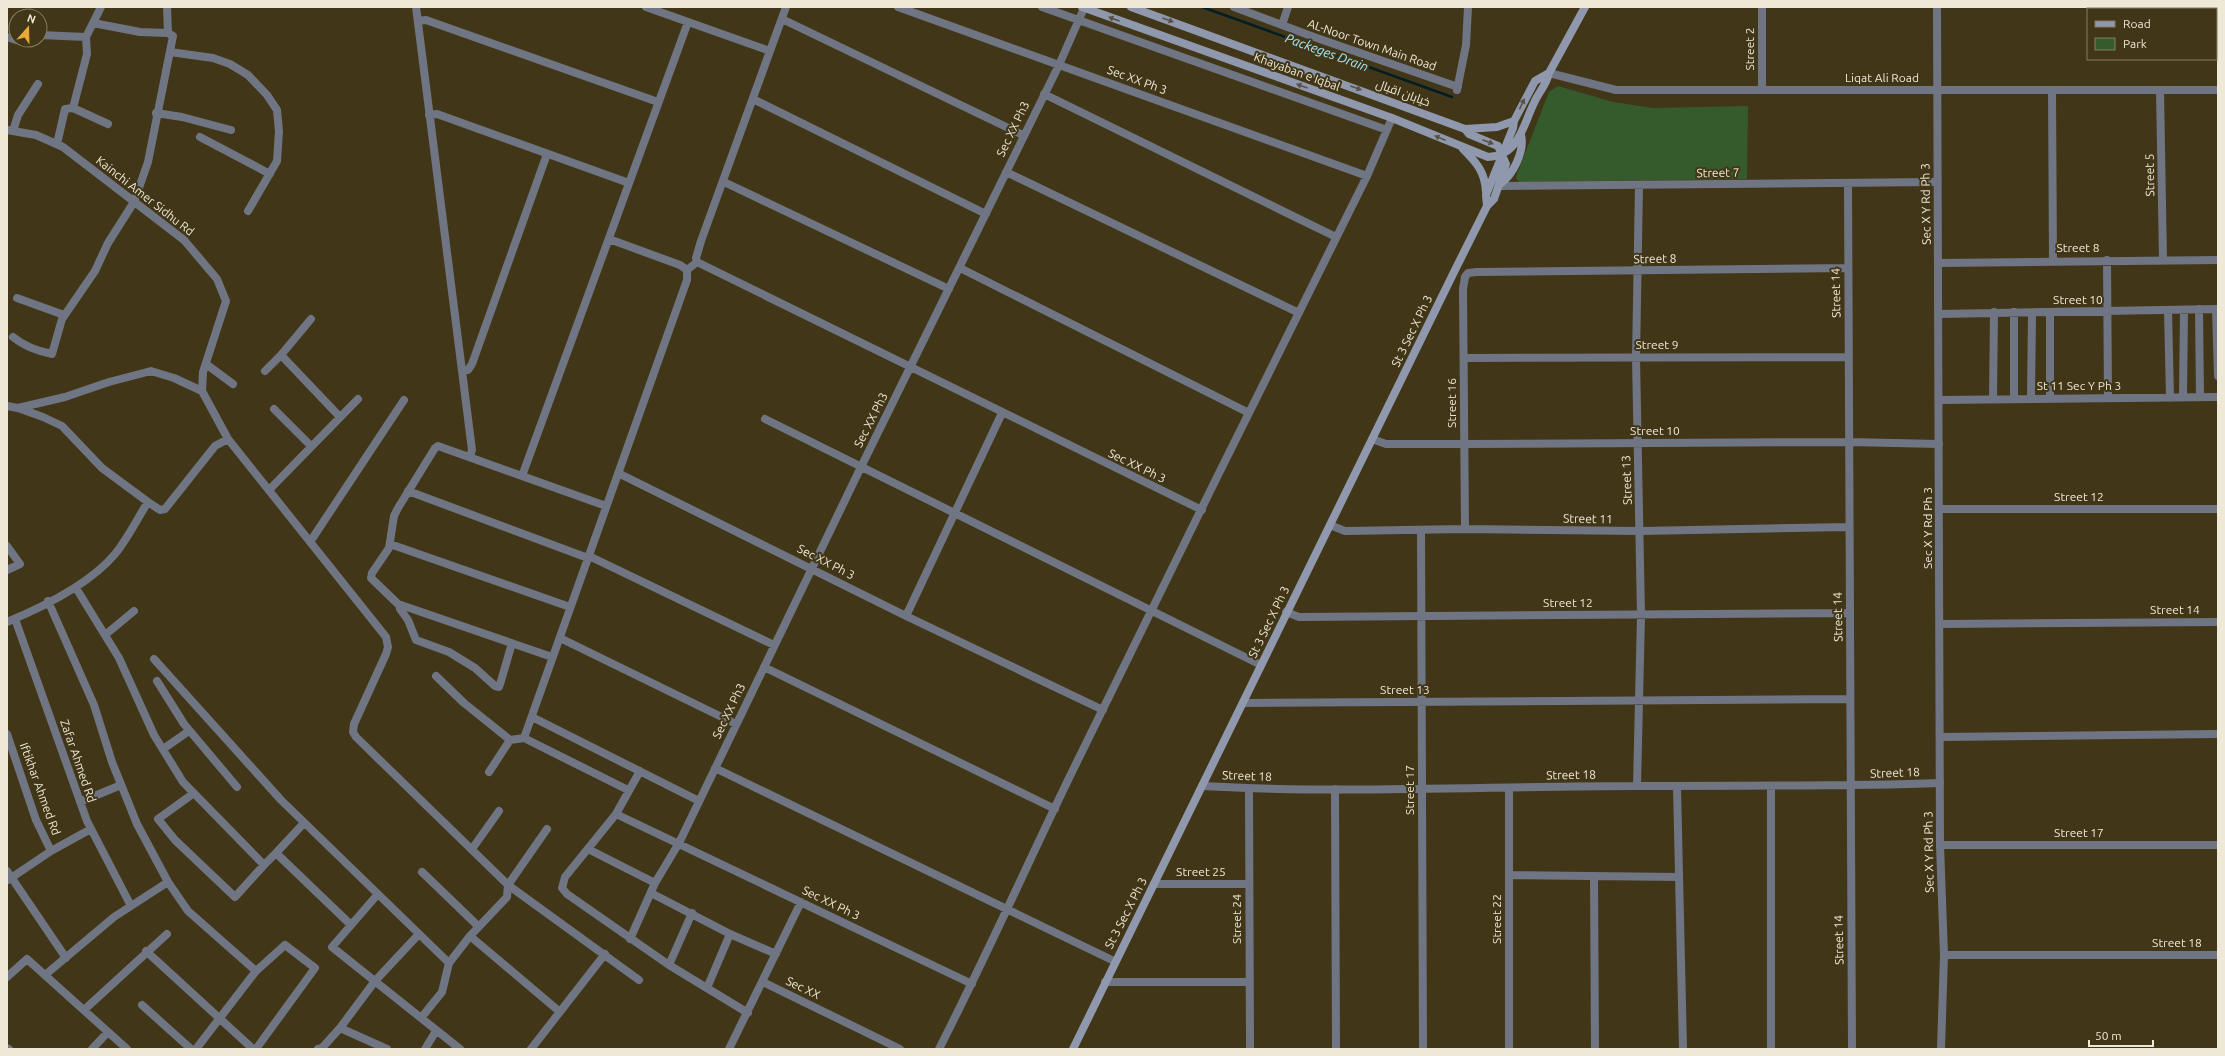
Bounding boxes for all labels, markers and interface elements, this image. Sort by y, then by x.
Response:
north arrow [8,8,48,48]
legend [2087,8,2217,60]
text: N [26,12,37,26]
one-way arrow [1108,15,1120,21]
street label: AL-Noor Town Main Road [1306,16,1438,73]
text: Road [2123,17,2151,30]
one-way arrow [1162,18,1174,24]
street label: Street 2 [1743,27,1756,71]
water label: Packeges Drain [1284,31,1370,73]
text: Park [2123,37,2147,50]
street label: Khayaban e Iqbal [1252,50,1342,93]
street label: Sec XX Ph 3 [1106,63,1169,96]
street label: Liqat Ali Road [1845,71,1919,84]
street label: خیابان اقبال [1374,77,1432,109]
one-way arrow [1296,83,1308,89]
one-way arrow [1350,86,1362,92]
street label: Sec XX Ph3 [994,99,1032,159]
one-way arrow [1519,99,1525,110]
one-way arrow [1434,135,1445,141]
one-way arrow [1483,139,1495,145]
street label: Kainchi Amer Sidhu Rd [94,153,197,238]
street label: Street 5 [2143,153,2156,197]
street label: Sec X Y Rd Ph 3 [1918,163,1933,245]
street label: Street 7 [1696,166,1740,179]
street label: Street 8 [2056,241,2100,254]
street label: Street 8 [1633,252,1677,265]
street label: Street 14 [1829,268,1842,318]
street label: St 3 Sec X Ph 3 [1389,293,1435,369]
street label: Street 10 [2053,293,2103,306]
street label: Street 9 [1635,338,1679,351]
street label: Street 16 [1445,378,1458,428]
street label: St 11 Sec Y Ph 3 [2037,379,2121,392]
street label: Sec XX Ph3 [851,390,890,449]
street label: Street 10 [1630,424,1680,437]
street label: Sec XX Ph 3 [1106,446,1168,485]
street label: Street 13 [1619,455,1634,505]
street label: Sec X Y Rd Ph 3 [1921,487,1934,569]
street label: Street 12 [2054,490,2104,503]
street label: Street 11 [1563,512,1613,525]
street label: Sec XX Ph 3 [795,542,857,582]
street label: St 3 Sec X Ph 3 [1246,584,1292,660]
street label: Street 14 [1831,592,1844,642]
street label: Street 12 [1543,596,1593,609]
street label: Street 14 [2150,603,2200,616]
street label: Sec XX Ph3 [710,681,748,741]
street label: Street 13 [1380,683,1430,696]
street label: Zafar Ahmed Rd [58,718,99,804]
street label: Iftikhar Ahmed Rd [18,741,63,837]
street label: Street 17 [1403,765,1416,815]
street label: Street 18 [1870,765,1920,780]
street label: Street 18 [1222,768,1272,783]
street label: Street 18 [1546,768,1596,781]
street label: Sec X Y Rd Ph 3 [1921,811,1936,893]
street label: Street 17 [2054,826,2104,839]
street label: Street 25 [1176,865,1226,878]
street label: St 3 Sec X Ph 3 [1102,875,1149,951]
street label: Sec XX Ph 3 [800,883,862,922]
street label: Street 24 [1230,894,1243,944]
street label: Street 22 [1490,894,1503,944]
street label: Street 14 [1832,915,1845,965]
street label: Street 18 [2152,936,2202,949]
street label: Sec XX [784,974,823,1002]
scale bar [2089,1022,2153,1048]
text: 50 m [2095,1029,2122,1042]

